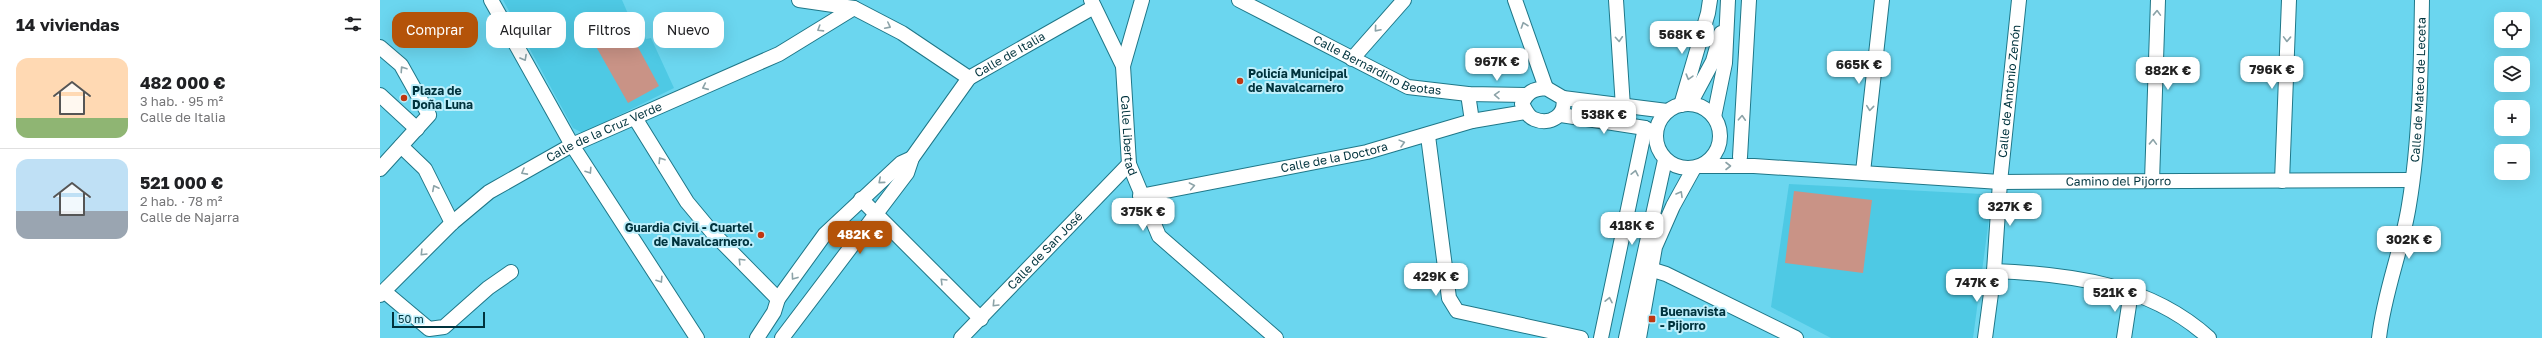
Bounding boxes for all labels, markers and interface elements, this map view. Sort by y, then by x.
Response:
one-way arrow [2153,10,2161,16]
chip: Comprar [392,12,478,48]
chip: Alquilar [486,12,566,48]
chip: Filtros [574,12,645,48]
chip: Nuevo [653,12,724,48]
map controls [2494,12,2530,180]
button: locate [2494,12,2530,48]
icon: filters [342,13,364,35]
text: 14 viviendas [16,14,120,35]
street label: Calle de Mateo de Leceta [2407,17,2429,163]
one-way arrow [884,21,892,28]
pin: 568K € [1649,21,1715,55]
one-way arrow [1520,22,1529,29]
one-way arrow [817,24,824,31]
one-way arrow [1375,24,1382,31]
street label: Calle de Antonio Zenón [1995,24,2023,159]
text: 568K € [1659,26,1705,42]
street label: Calle de Italia [971,28,1048,80]
street label: Calle Bernardino Beotas [1311,31,1442,98]
one-way arrow [1614,36,1623,42]
one-way arrow [2283,36,2291,42]
pin: 967K € [1464,48,1530,82]
pin: 665K € [1826,51,1892,85]
text: 967K € [1474,53,1520,69]
one-way arrow [519,54,526,62]
text: 665K € [1836,56,1882,72]
pin: 796K € [2239,56,2305,90]
button: layers [2494,56,2530,92]
pin: 882K € [2135,57,2201,91]
text: 796K € [2249,61,2295,77]
text: 882K € [2145,62,2191,78]
one-way arrow [400,66,408,73]
place label: Policía Municipal de Navalcarnero [1248,66,1348,95]
text: 482 000 € [140,72,226,93]
one-way arrow [1685,73,1694,80]
icon: home [48,74,96,122]
marker: Policía Municipal de Navalcarnero [1235,76,1245,86]
one-way arrow [701,82,709,90]
place label: Plaza de Doña Luna [412,83,473,112]
one-way arrow [1494,91,1500,99]
text: 3 hab. · 95 m² [140,93,223,109]
marker: Plaza de Doña Luna [399,93,409,103]
street label: Calle Libertad [1118,95,1141,178]
street label: Calle de la Cruz Verde [543,98,664,165]
button: + [2494,100,2530,136]
pin: 538K € [1571,101,1637,135]
one-way arrow [1866,105,1875,111]
text: 538K € [1581,106,1627,122]
text: Calle de Italia [140,109,226,125]
one-way arrow [1738,115,1747,121]
street label: Calle de la Doctora [1279,138,1389,176]
one-way arrow [1398,139,1405,147]
one-way arrow [2149,139,2157,145]
button: − [2494,144,2530,180]
one-way arrow [658,157,665,164]
one-way arrow [1725,162,1731,170]
one-way arrow [584,167,592,174]
one-way arrow [521,168,528,175]
one-way arrow [1631,169,1639,176]
text: 521 000 € [140,172,223,193]
street label: Camino del Pijorro [2066,173,2171,189]
icon: home [48,175,96,223]
one-way arrow [879,176,886,183]
one-way arrow [1189,183,1195,191]
one-way arrow [432,185,439,193]
one-way arrow [1675,191,1682,198]
text: 2 hab. · 78 m² [140,193,222,209]
pin: 327K € [1977,193,2043,227]
pin: 375K € [1110,198,1176,232]
text: 327K € [1988,198,2032,214]
text: 375K € [1121,203,1165,219]
text: Calle de Najarra [140,209,239,225]
street label: Calle de San José [1004,209,1086,292]
pin: 418K € [1599,212,1665,246]
text: 418K € [1610,217,1654,233]
place label: Guardia Civil - Cuartel de Navalcarnero. [625,220,753,249]
pin: 482K € [827,221,893,255]
text: 482K € [837,226,883,242]
pin: 302K € [2376,226,2442,260]
marker: Guardia Civil - Cuartel de Navalcarnero. [756,230,766,240]
text: 302K € [2386,231,2432,247]
one-way arrow [420,248,428,256]
one-way arrow [738,258,746,266]
pin: 429K € [1403,263,1469,297]
text: 429K € [1413,268,1459,284]
pin: 747K € [1944,269,2010,303]
one-way arrow [792,272,799,279]
text: 747K € [1955,274,1999,290]
one-way arrow [655,276,663,283]
one-way arrow [941,278,948,286]
pin: 521K € [2082,279,2148,313]
text: 521K € [2093,284,2137,300]
one-way arrow [1604,297,1612,303]
one-way arrow [992,299,1000,307]
place label: Buenavista - Pijorro [1660,304,1726,333]
scale bar [392,310,485,329]
text: 50 m [398,312,424,325]
marker: Buenavista - Pijorro [1647,314,1657,324]

